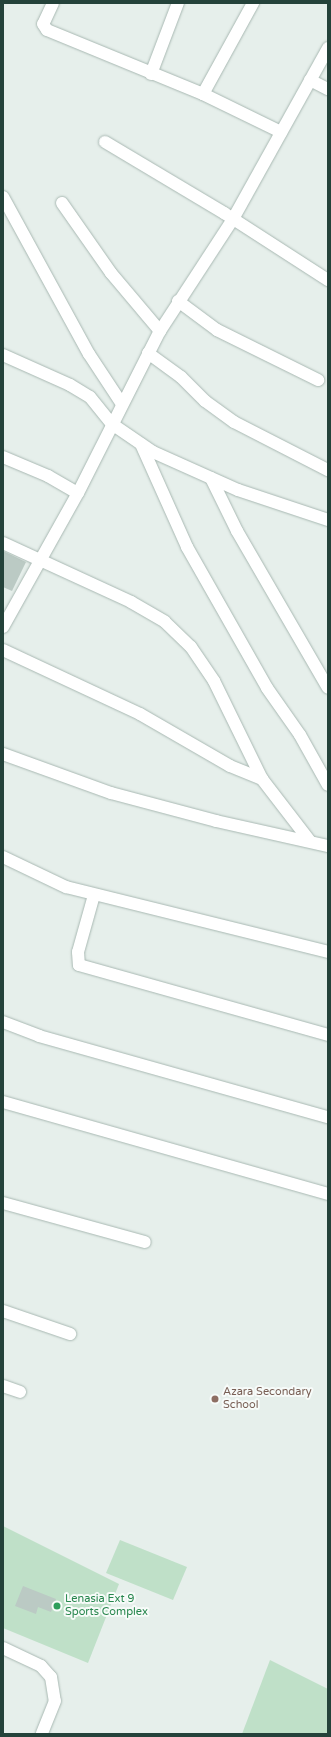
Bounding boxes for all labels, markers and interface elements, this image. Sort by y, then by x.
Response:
place label: Azara Secondary School [223,1386,312,1412]
marker: Azara Secondary School [210,1394,220,1404]
place label: Lenasia Ext 9 Sports Complex [65,1593,148,1619]
marker: Lenasia Ext 9 Sports Complex [52,1601,62,1611]

